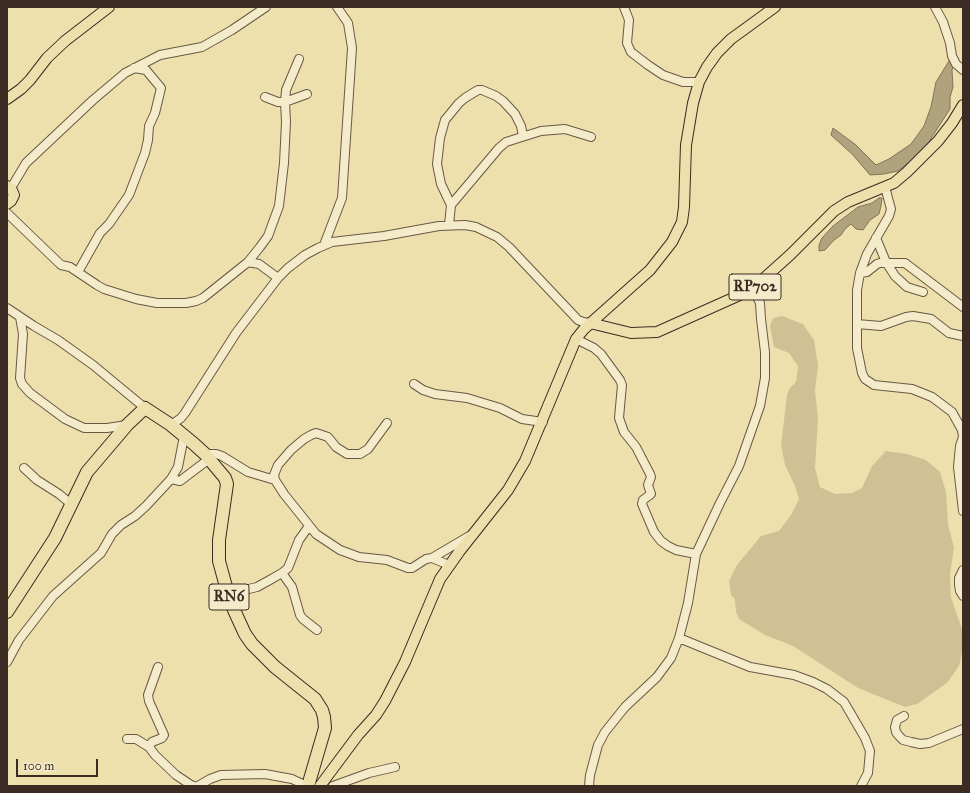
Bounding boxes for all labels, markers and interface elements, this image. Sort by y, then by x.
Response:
road number: RP702 [729,274,781,300]
road number: RN6 [209,584,249,610]
scale bar [18,751,100,777]
text: 100 m [23,759,54,773]

